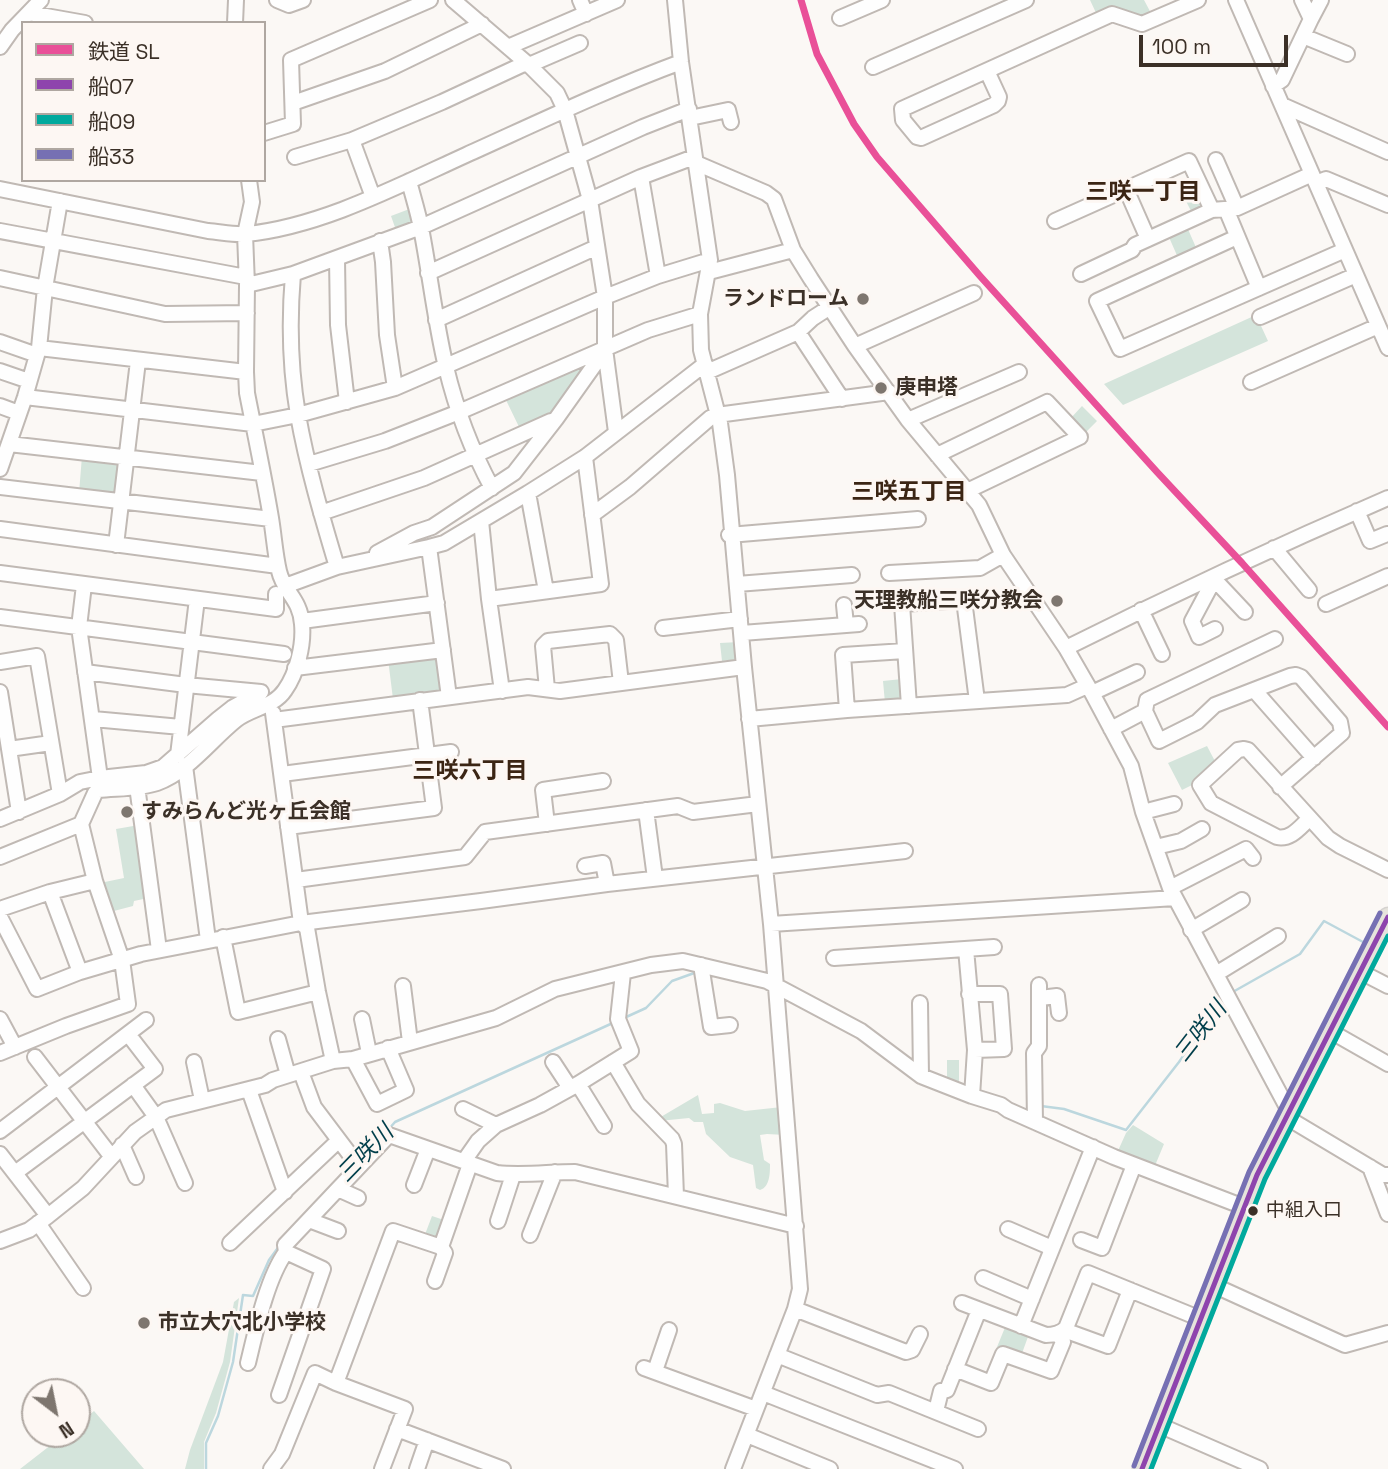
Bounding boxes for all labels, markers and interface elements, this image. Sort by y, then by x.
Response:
legend [21,21,266,182]
scale bar [1143,21,1292,65]
text: 100 m [1152,33,1211,60]
text: 鉄道 SL [88,38,160,65]
text: 船07 [88,73,134,100]
text: 船09 [88,108,135,135]
text: 船33 [88,143,134,170]
district label: 三咲一丁目 [1086,179,1200,207]
place label: ランドローム [723,286,849,312]
marker: ランドローム [855,291,871,307]
place label: 庚申塔 [895,375,958,401]
marker: 庚申塔 [873,380,889,396]
district label: 三咲五丁目 [852,479,966,507]
place label: 天理教船三咲分教会 [854,588,1043,614]
marker: 天理教船三咲分教会 [1049,593,1065,609]
district label: 三咲六丁目 [413,758,527,786]
place label: すみらんど光ヶ丘会館 [141,799,351,825]
marker: すみらんど光ヶ丘会館 [119,804,135,820]
water label: 三咲川 [1169,996,1233,1068]
water label: 三咲川 [332,1120,400,1188]
place label: 中組入口 [1266,1200,1342,1222]
marker: 中組入口 [1246,1204,1260,1218]
place label: 市立大穴北小学校 [158,1310,326,1336]
marker: 市立大穴北小学校 [136,1315,152,1331]
north arrow [21,1378,91,1448]
text: N [54,1416,78,1444]

